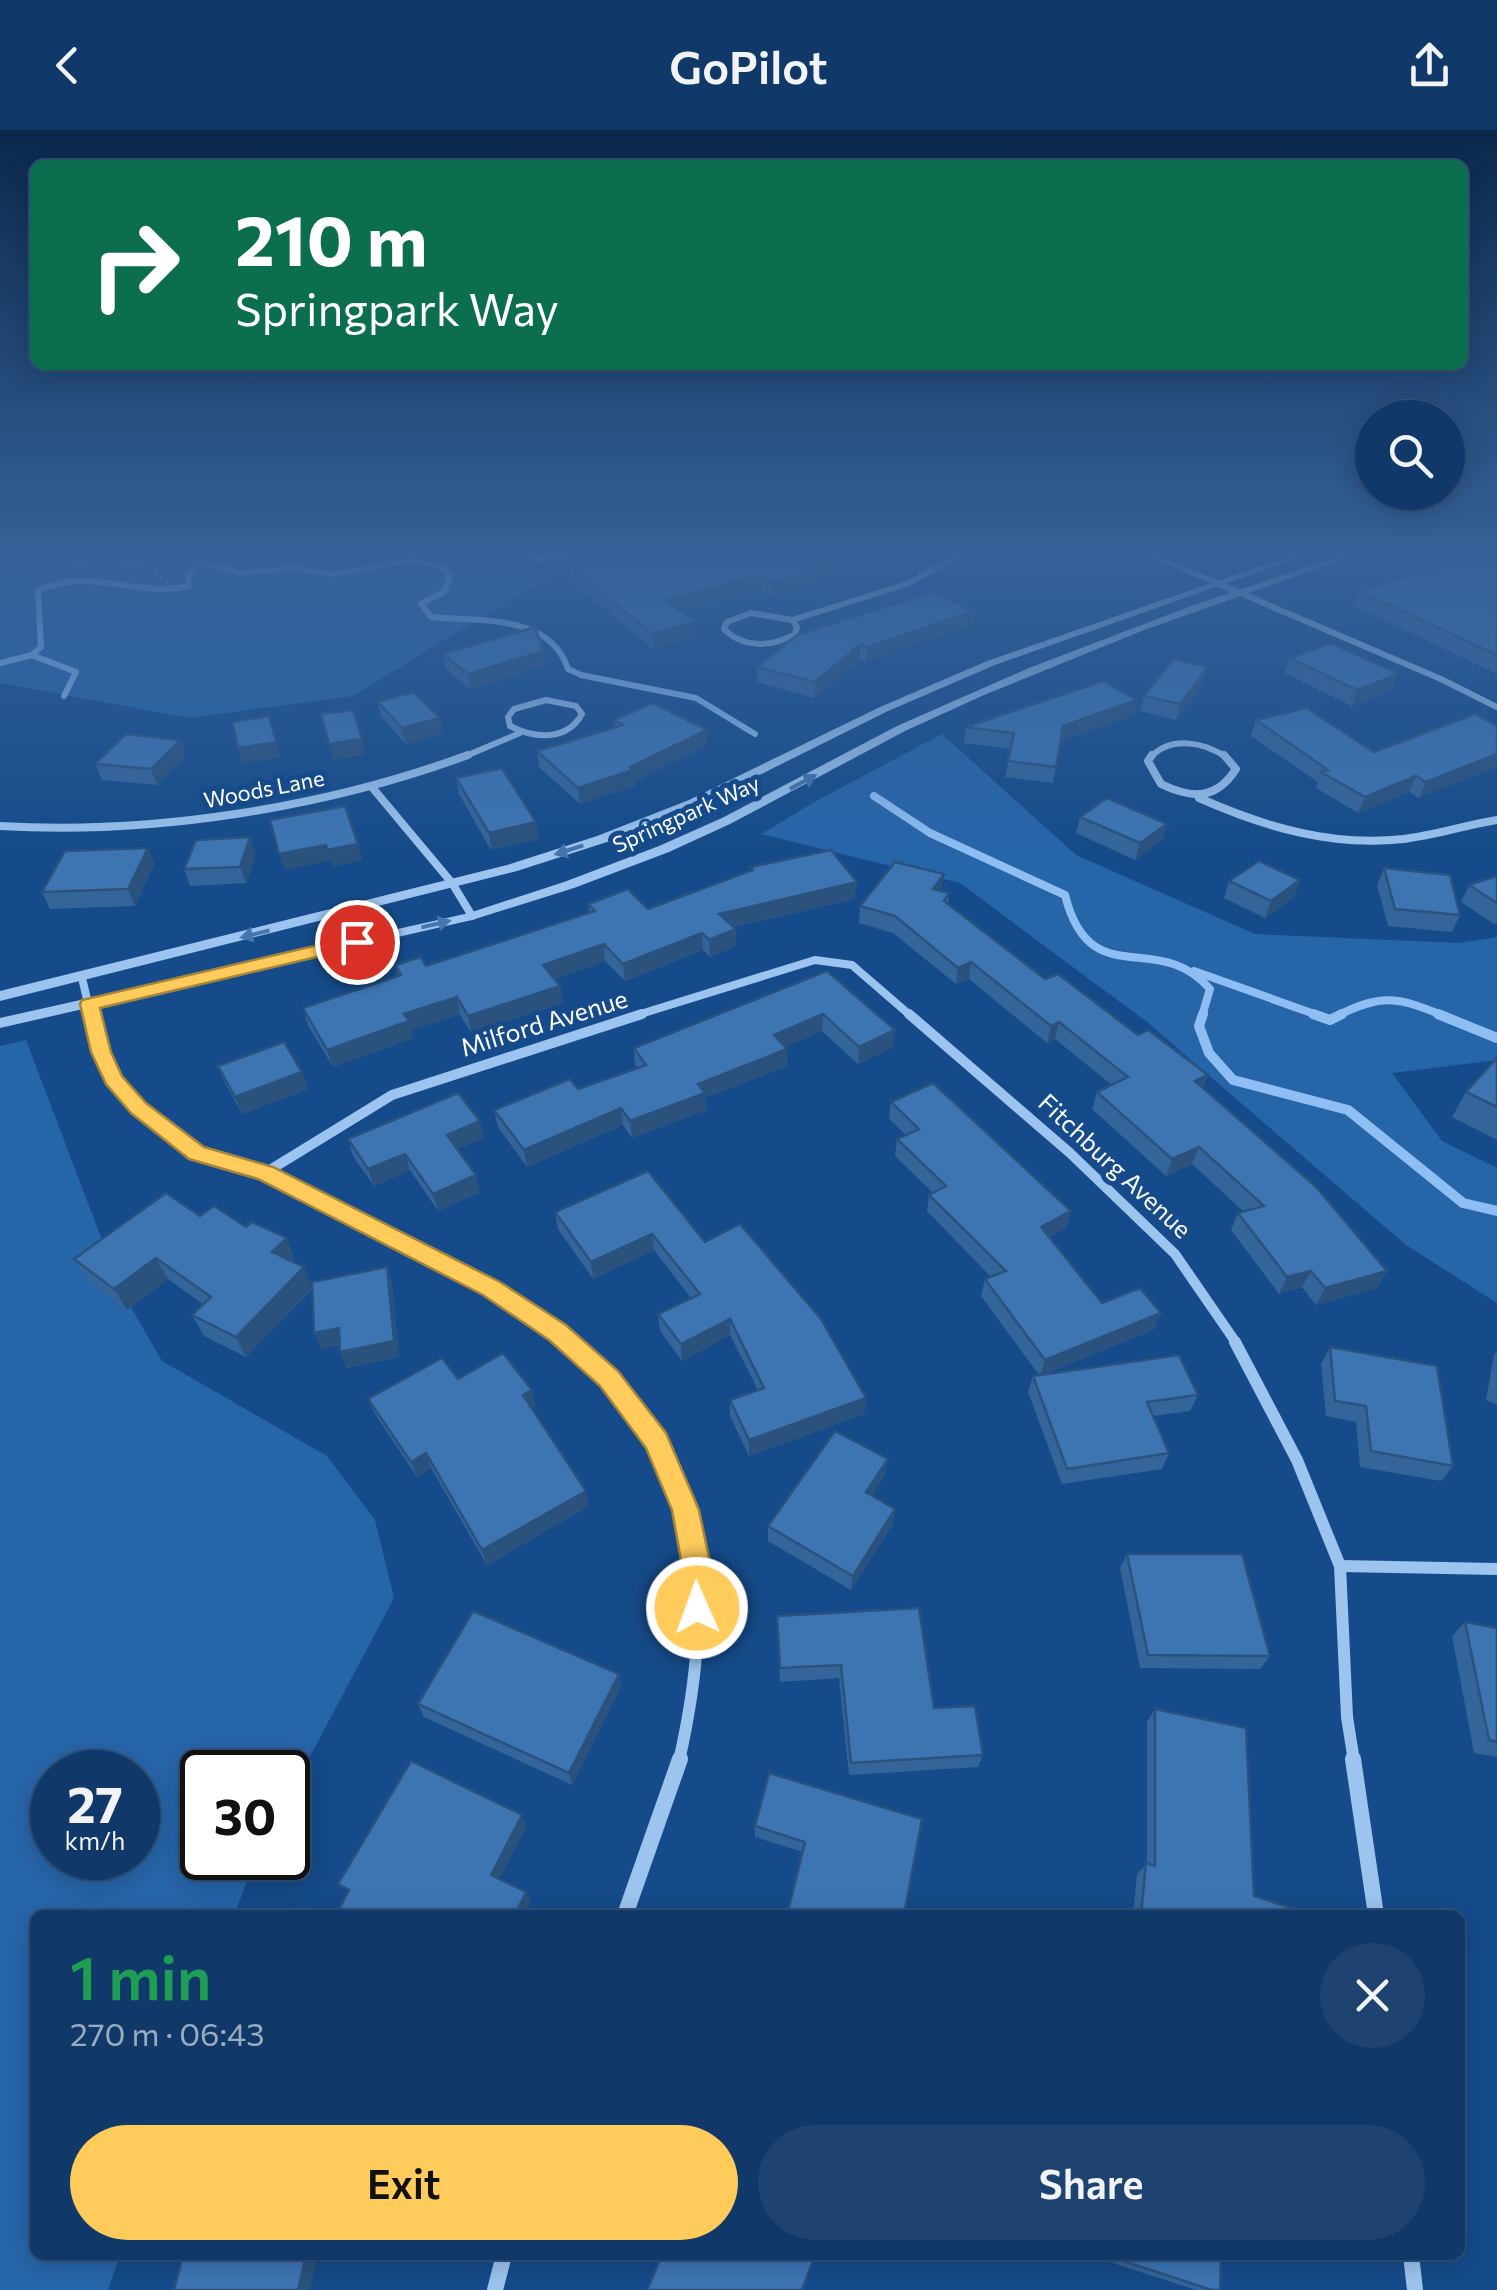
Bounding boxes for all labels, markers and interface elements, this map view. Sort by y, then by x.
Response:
icon: back [40,38,95,93]
text: GoPilot [669,38,828,93]
icon: share [1402,38,1457,93]
text: 210 m [235,195,427,280]
icon: right [70,200,200,330]
text: Springpark Way [235,280,559,335]
map controls [1355,400,1465,510]
button: search [1355,400,1465,510]
street label: Woods Lane [201,764,327,813]
street label: Springpark Way [608,769,764,858]
one-way arrow [789,773,818,790]
one-way arrow [554,843,584,858]
pin [315,900,400,985]
icon: arrive [330,915,385,970]
one-way arrow [421,916,452,931]
one-way arrow [239,927,270,942]
street label: Milford Avenue [457,982,631,1062]
street label: Fitchburg Avenue [1033,1087,1198,1244]
position arrow [645,1556,749,1660]
speed limit sign: 30 [180,1750,310,1880]
text: 27 [67,1772,123,1833]
text: km/h [65,1825,125,1855]
text: 1 min [70,1939,211,2012]
button: close [1320,1943,1425,2048]
text: 270 m · 06:43 [70,2013,265,2053]
button: Exit [70,2125,738,2240]
button: Share [758,2125,1425,2240]

